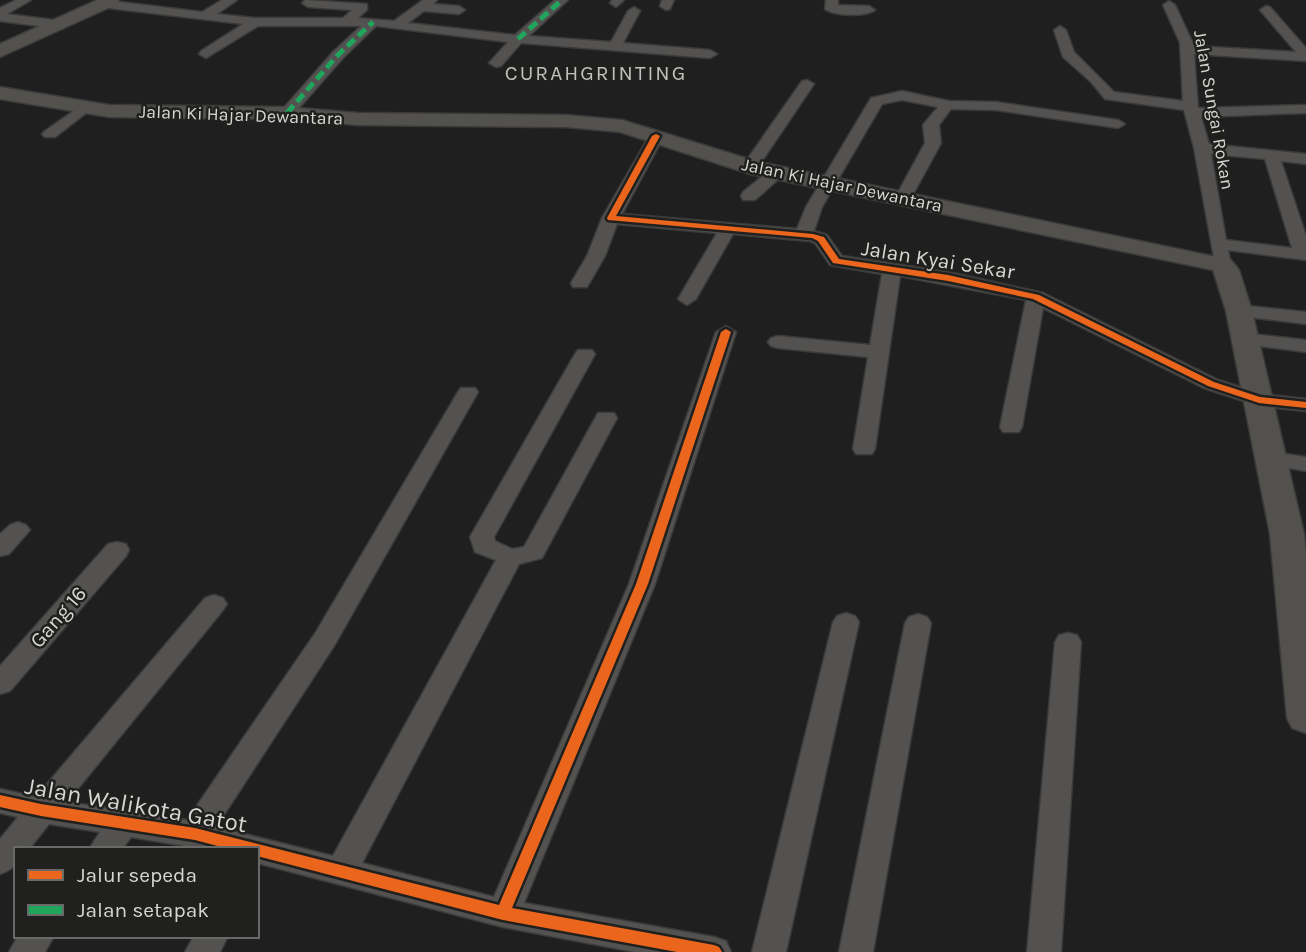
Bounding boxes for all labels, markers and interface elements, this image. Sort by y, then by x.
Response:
street label: Jalan Sungai Rokan [1189,29,1239,191]
district label: CURAHGRINTING [505,61,687,85]
street label: Jalan Ki Hajar Dewantara [139,100,343,130]
street label: Jalan Ki Hajar Dewantara [740,153,944,217]
street label: Jalan Kyai Sekar [860,236,1017,284]
street label: Gang 16 [25,581,91,653]
street label: Jalan Walikota Gatot [23,772,249,838]
legend [14,847,259,938]
text: Jalur sepeda [77,863,197,887]
text: Jalan setapak [77,898,209,922]

